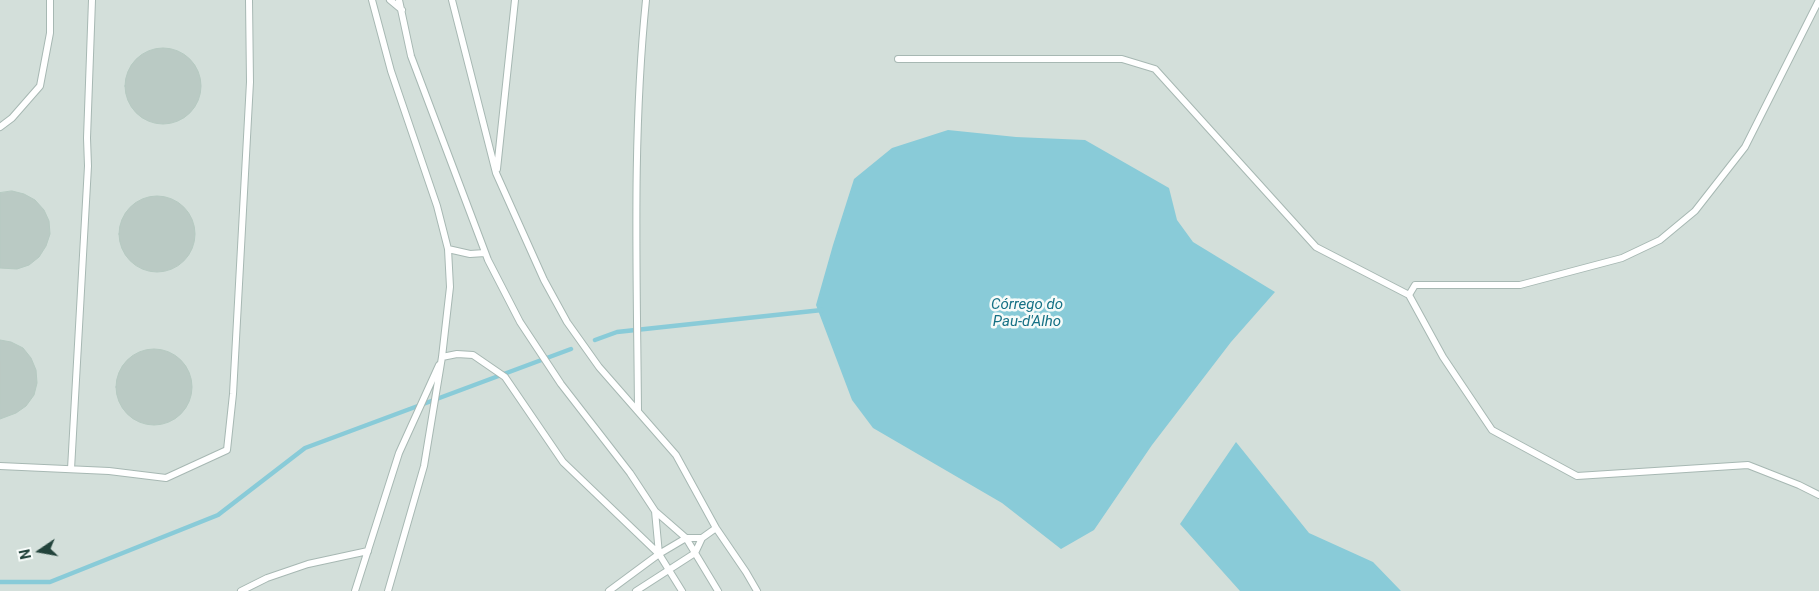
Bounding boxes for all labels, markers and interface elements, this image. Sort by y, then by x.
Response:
water label: Córrego do Pau-d'Alho [991,296,1063,331]
north arrow [15,526,65,576]
text: N [16,548,34,561]

